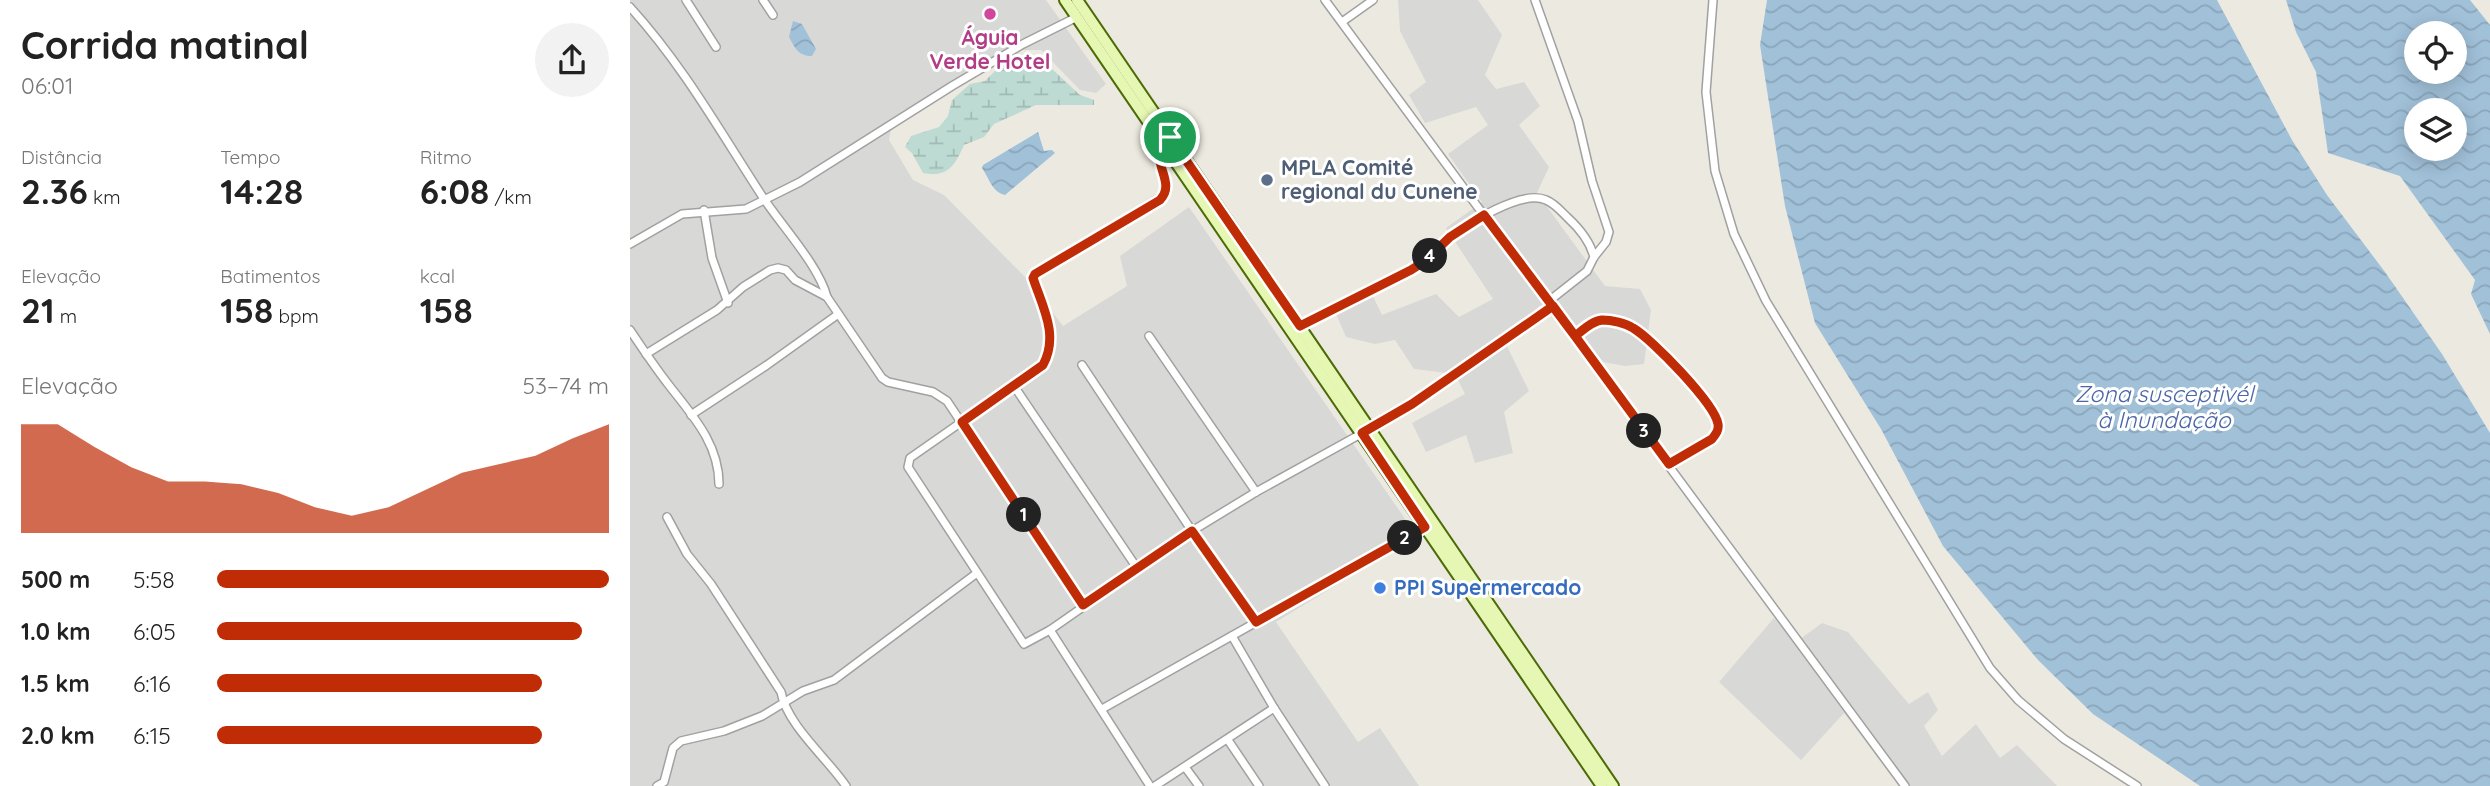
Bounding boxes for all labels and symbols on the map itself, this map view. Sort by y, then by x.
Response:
marker: Águia Verde Hotel [982,6,998,22]
place label: Águia Verde Hotel [929,24,1051,74]
pin [1140,107,1200,167]
place label: MPLA Comité regional du Cunene [1281,154,1478,204]
marker: MPLA Comité regional du Cunene [1259,172,1275,188]
pin: 4 [1412,238,1448,274]
water label: Zona susceptivél à Inundação [2075,379,2256,434]
pin: 3 [1626,414,1662,448]
pin: 1 [1006,498,1042,532]
pin: 2 [1388,520,1422,556]
place label: PPI Supermercado [1394,574,1581,600]
marker: PPI Supermercado [1372,580,1388,596]

